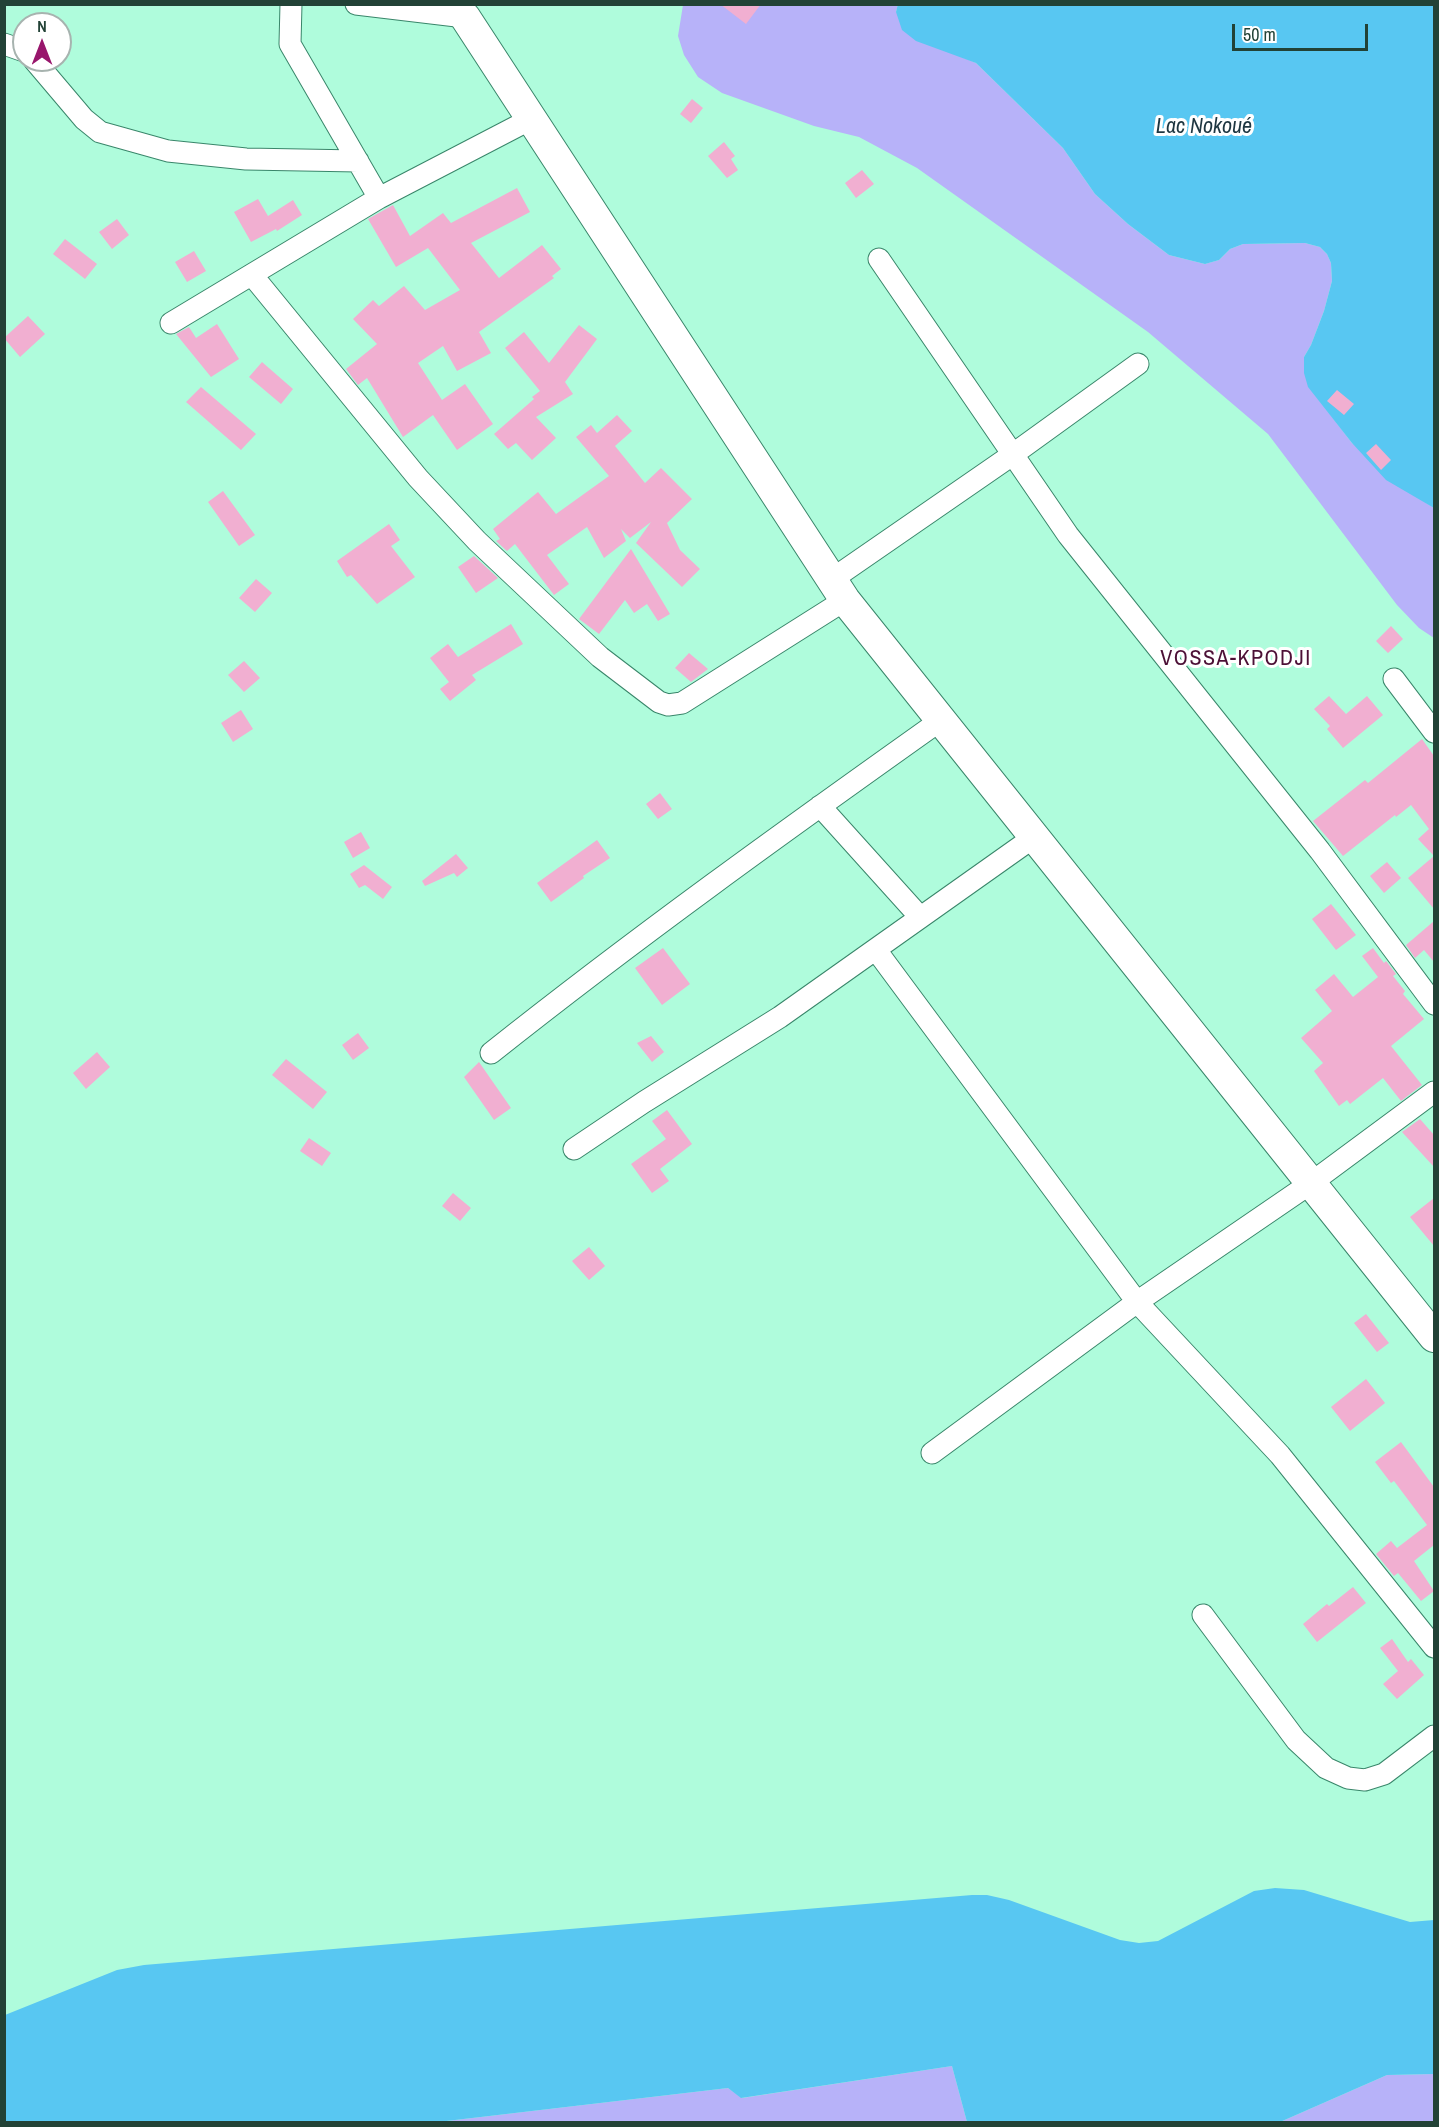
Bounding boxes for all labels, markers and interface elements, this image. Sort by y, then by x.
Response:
north arrow [12,12,72,72]
scale bar [1235,12,1372,50]
text: N [37,15,47,37]
text: 50 m [1243,22,1276,47]
water label: Lac Nokoué [1156,114,1252,140]
district label: VOSSA-KPODJI [1160,646,1312,672]

